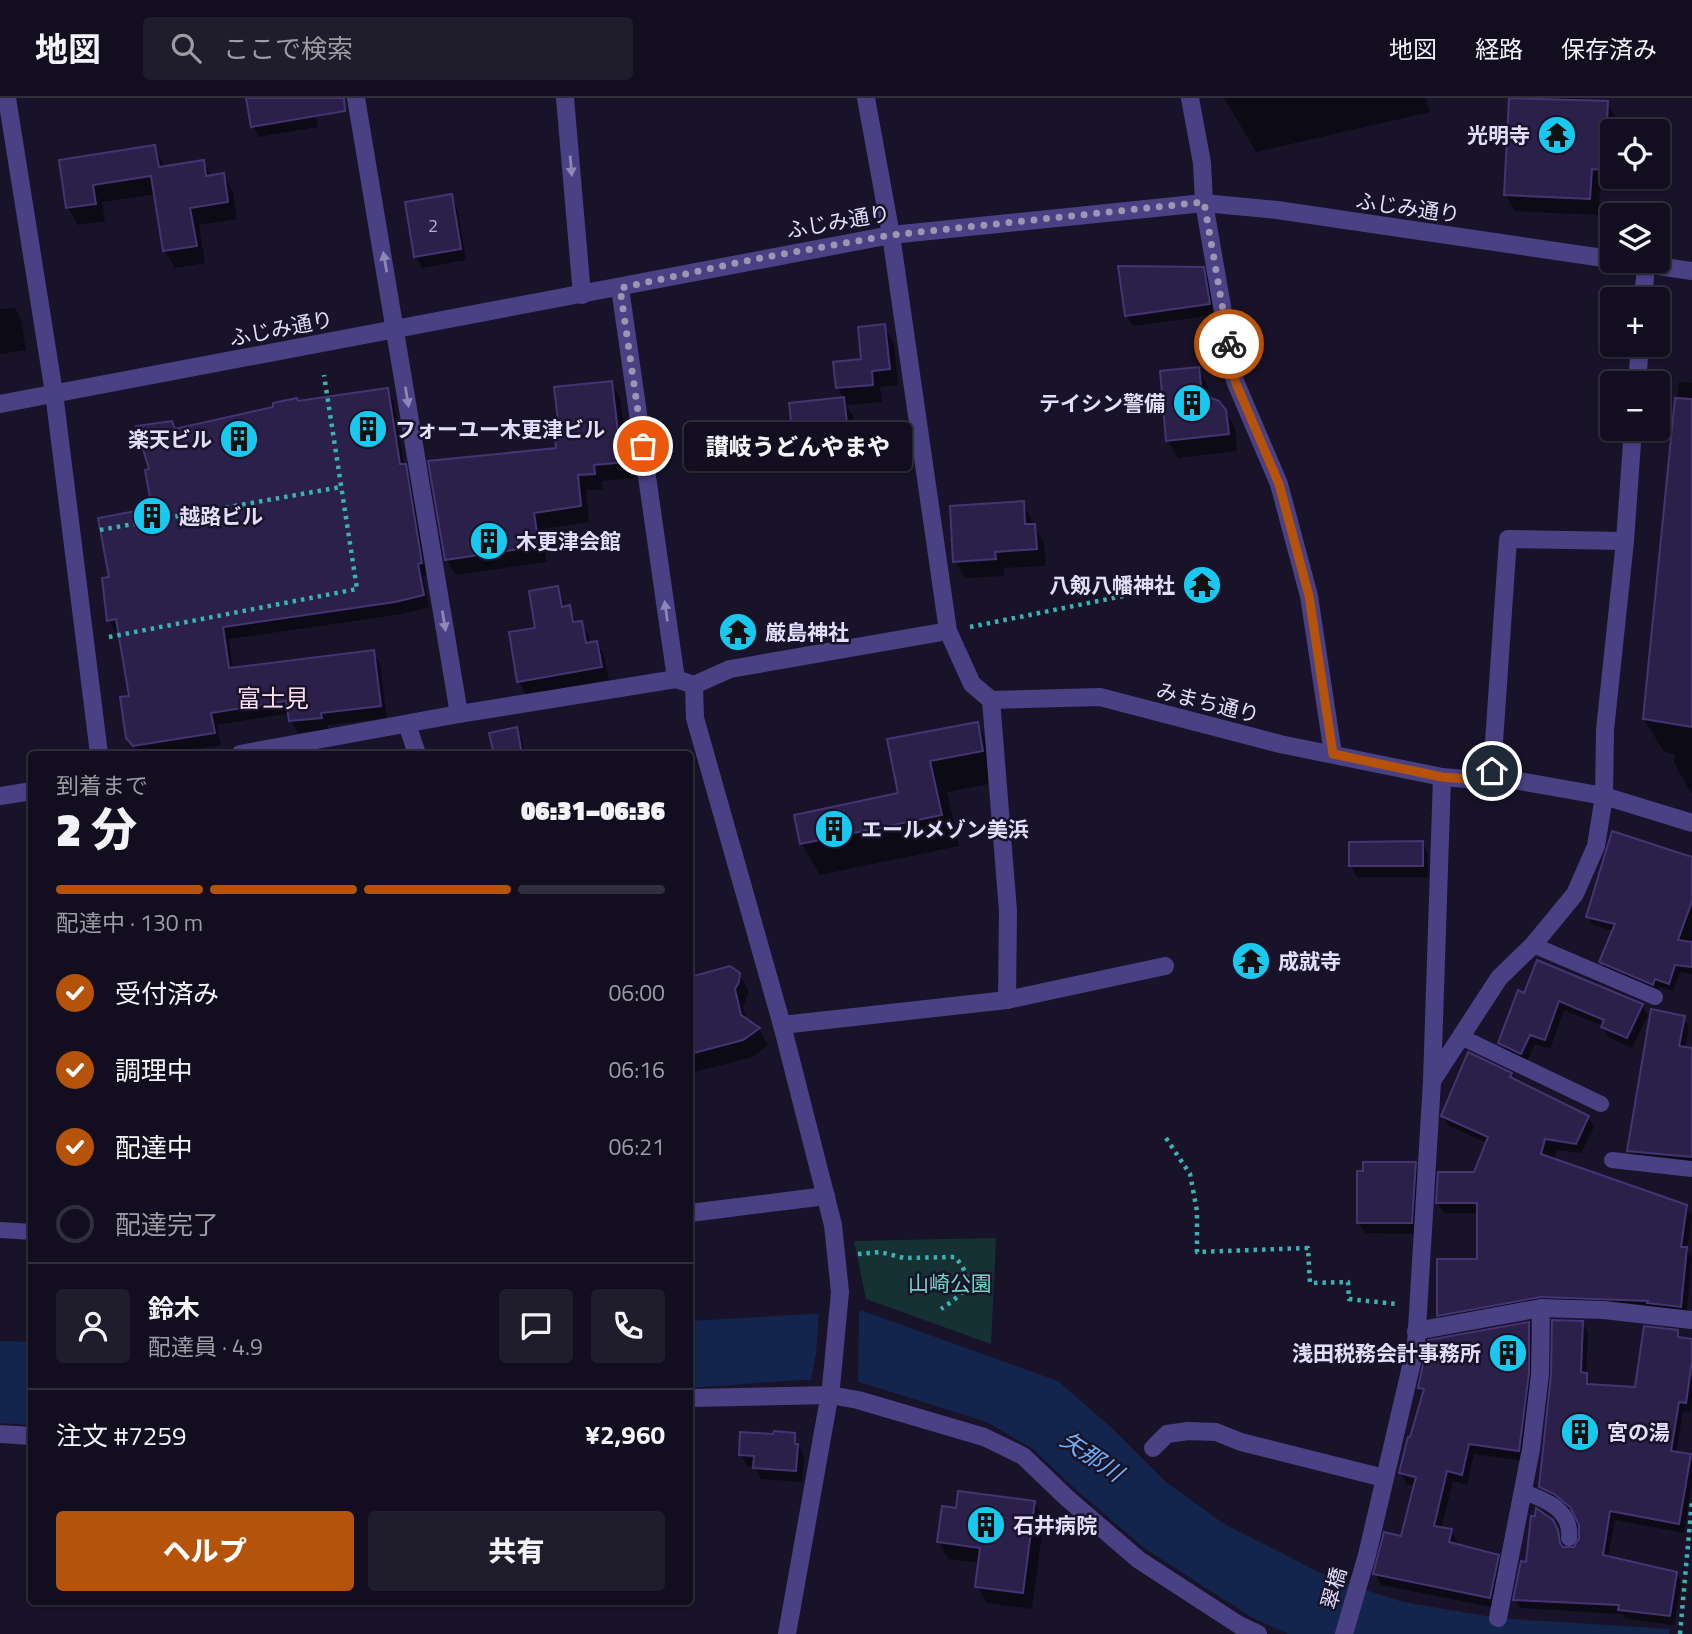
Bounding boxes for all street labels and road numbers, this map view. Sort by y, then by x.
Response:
street label: ふじみ通り [1354,184,1462,230]
street label: ふじみ通り [784,196,892,246]
street label: ふじみ通り [226,302,336,354]
street label: みまち通り [1153,674,1263,730]
street label: 翠橋 [1312,1563,1354,1613]

